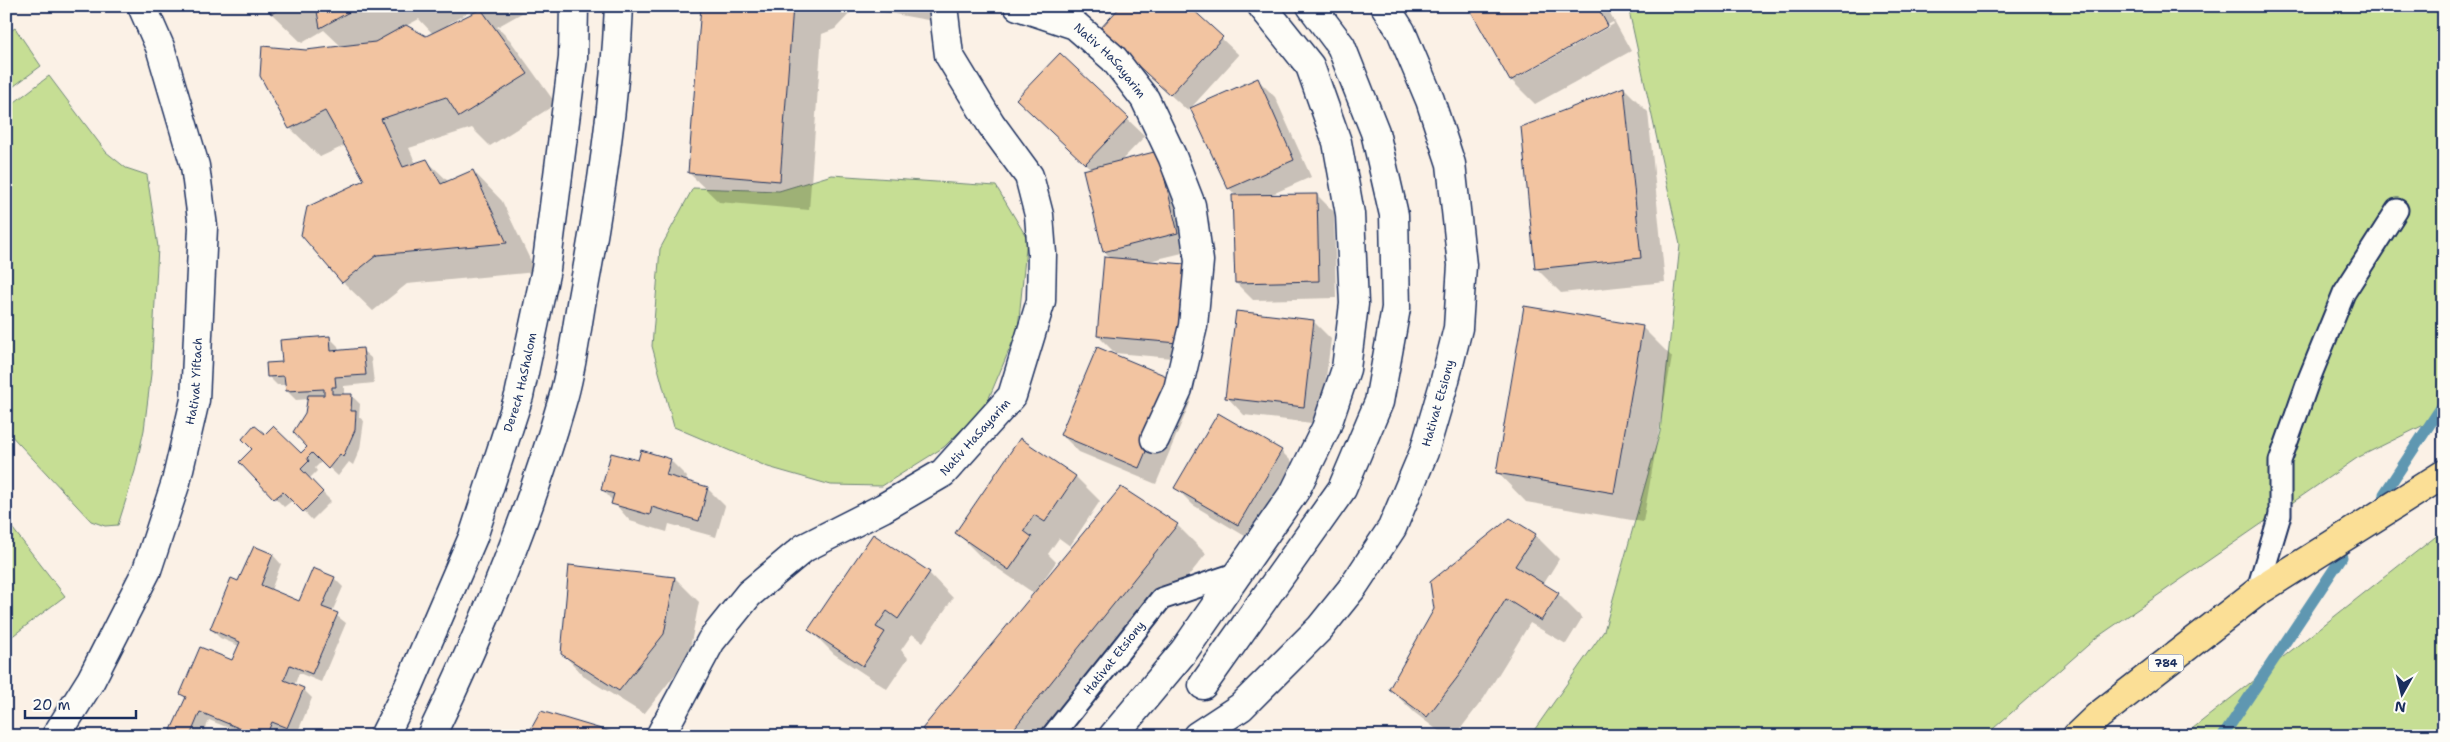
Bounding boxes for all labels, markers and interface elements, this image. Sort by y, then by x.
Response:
street label: Nativ HaSayarim [1070,20,1149,101]
street label: Derech HaShalom [500,331,540,434]
street label: Hativat Yiftach [182,337,206,426]
street label: Hativat Etsiony [1418,358,1458,449]
street label: Nativ HaSayarim [936,395,1014,479]
street label: Hativat Etsiony [1080,617,1149,698]
road number: 784 [2148,654,2184,671]
north arrow [2378,670,2428,720]
scale bar [25,687,136,719]
text: 20 m [32,695,71,715]
text: N [2393,697,2407,717]

